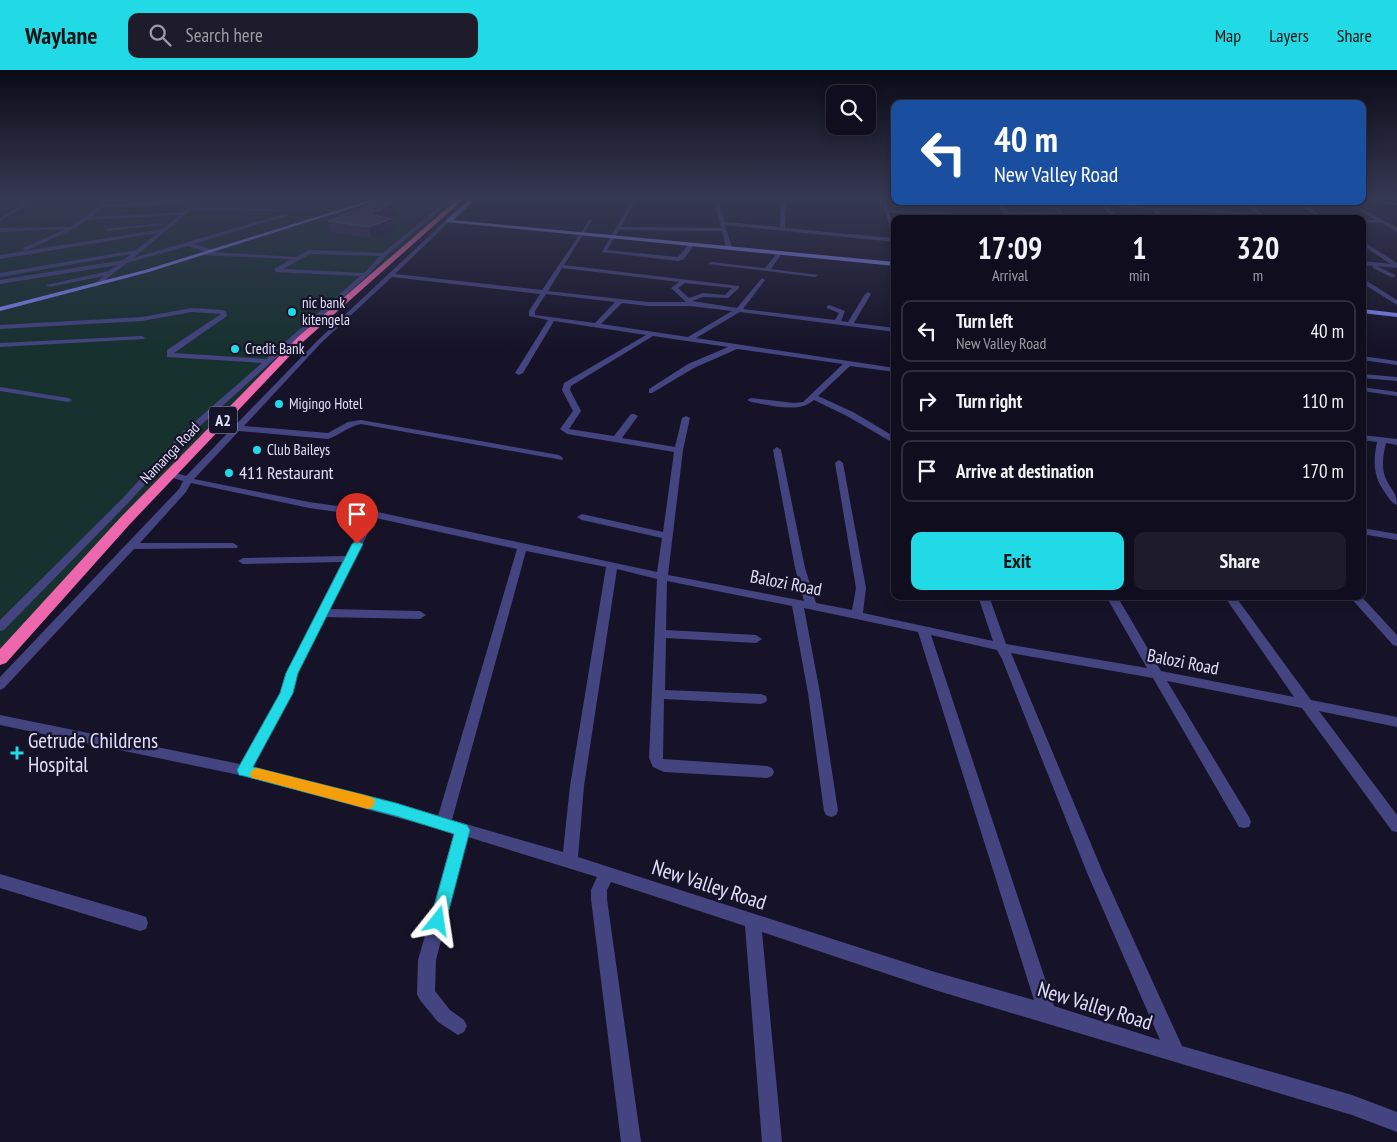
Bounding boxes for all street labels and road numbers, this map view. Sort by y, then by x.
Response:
road number: A2 [209,406,237,434]
street label: Namanga Road [136,418,203,487]
street label: Balozi Road [748,564,824,601]
street label: Balozi Road [1145,643,1221,680]
street label: New Valley Road [649,853,770,916]
street label: New Valley Road [1034,975,1156,1036]

